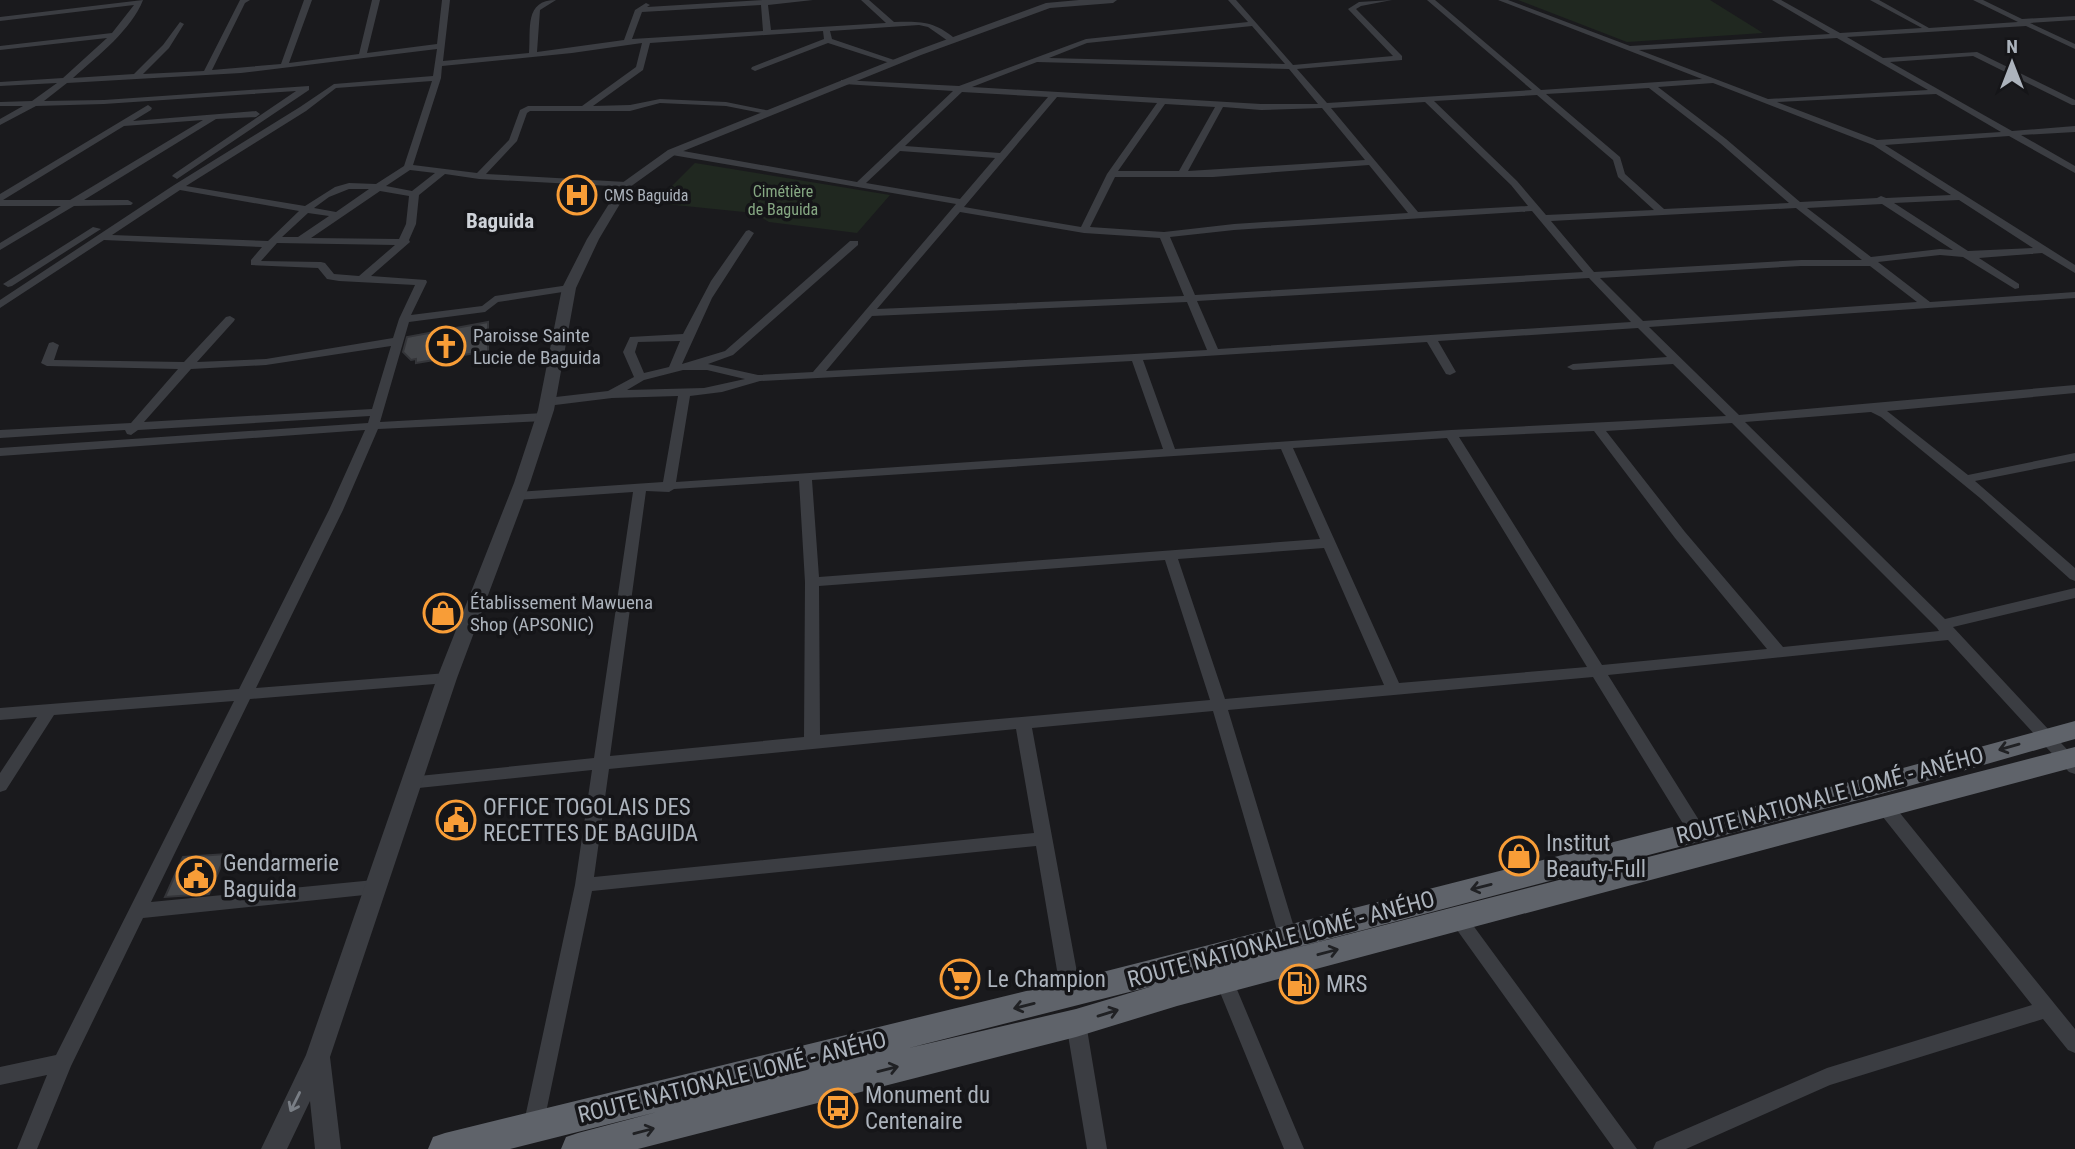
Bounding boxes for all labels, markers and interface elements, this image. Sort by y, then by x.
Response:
north arrow [1977,28,2047,98]
text: N [2006,35,2018,58]
hospital icon: CMS Baguida [556,174,598,216]
park label: Cimétière de Baguida [748,182,818,219]
place label: CMS Baguida [604,186,688,205]
district label: Baguida [466,209,534,233]
place label: Paroisse Sainte Lucie de Baguida [473,324,601,369]
church icon: Paroisse Sainte Lucie de Baguida [425,325,467,367]
place label: Établissement Mawuena Shop (APSONIC) [470,591,653,636]
shop icon: Établissement Mawuena Shop (APSONIC) [422,592,464,634]
street label: ROUTE NATIONALE LOMÉ - ANÉHO [1673,740,1987,850]
one-way arrow [1998,742,2020,755]
place label: OFFICE TOGOLAIS DES RECETTES DE BAGUIDA [483,794,698,847]
public building icon: OFFICE TOGOLAIS DES RECETTES DE BAGUIDA [435,799,477,841]
place label: Institut Beauty-Full [1546,830,1646,883]
shop icon: Institut Beauty-Full [1498,835,1540,877]
place label: Gendarmerie Baguida [223,850,339,903]
public building icon: Gendarmerie Baguida [175,855,217,897]
one-way arrow [1470,881,1493,894]
street label: ROUTE NATIONALE LOMÉ - ANÉHO [1124,884,1438,994]
one-way arrow [1316,945,1338,958]
supermarket icon: Le Champion [939,958,981,1000]
fuel station icon: MRS [1278,963,1320,1005]
place label: Le Champion [987,966,1106,993]
place label: MRS [1326,971,1368,998]
one-way arrow [1013,1000,1036,1013]
one-way arrow [1097,1006,1119,1019]
street label: ROUTE NATIONALE LOMÉ - ANÉHO [575,1025,889,1129]
one-way arrow [876,1062,899,1075]
place label: Monument du Centenaire [865,1082,990,1135]
bus stop icon: Monument du Centenaire [817,1087,859,1129]
one-way arrow [288,1091,301,1112]
one-way arrow [632,1124,655,1137]

